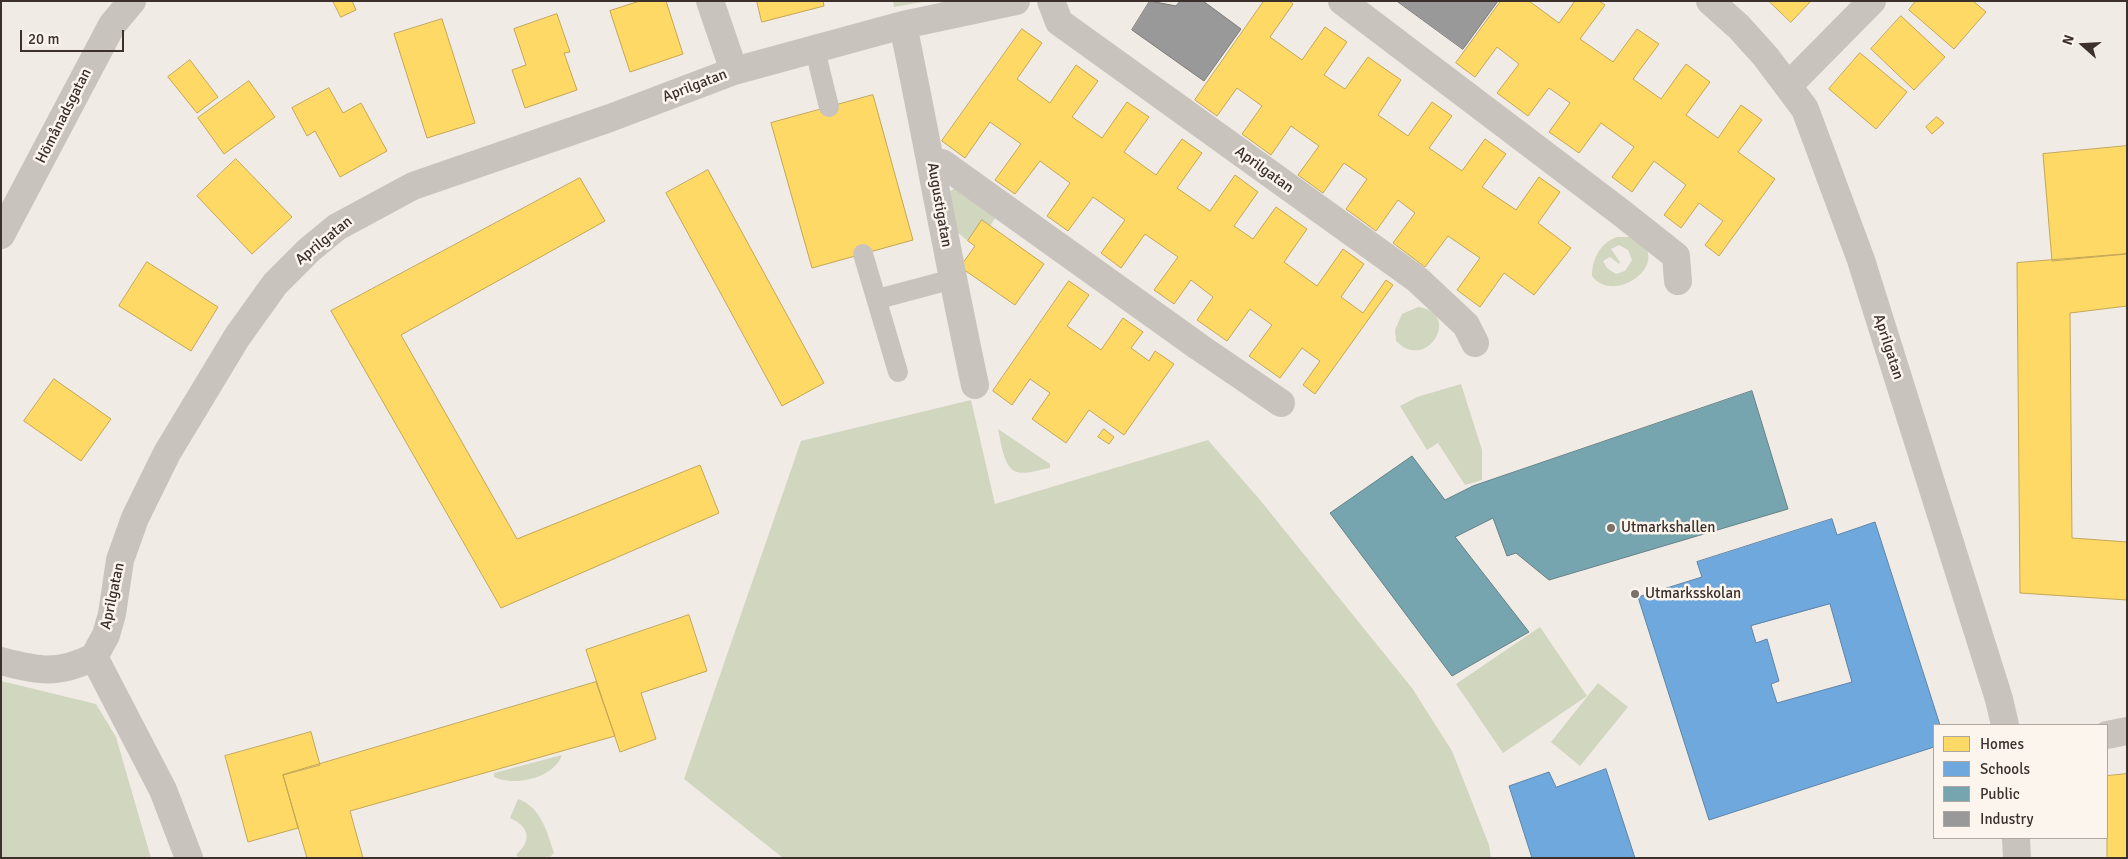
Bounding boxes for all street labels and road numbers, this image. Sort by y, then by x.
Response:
street label: Aprilgatan [660,65,730,107]
street label: Hömånadsgatan [32,66,96,166]
street label: Aprilgatan [1231,143,1297,197]
street label: Augustigatan [923,161,955,249]
street label: Aprilgatan [292,213,356,269]
street label: Aprilgatan [1869,312,1907,382]
street label: Aprilgatan [97,561,129,631]

